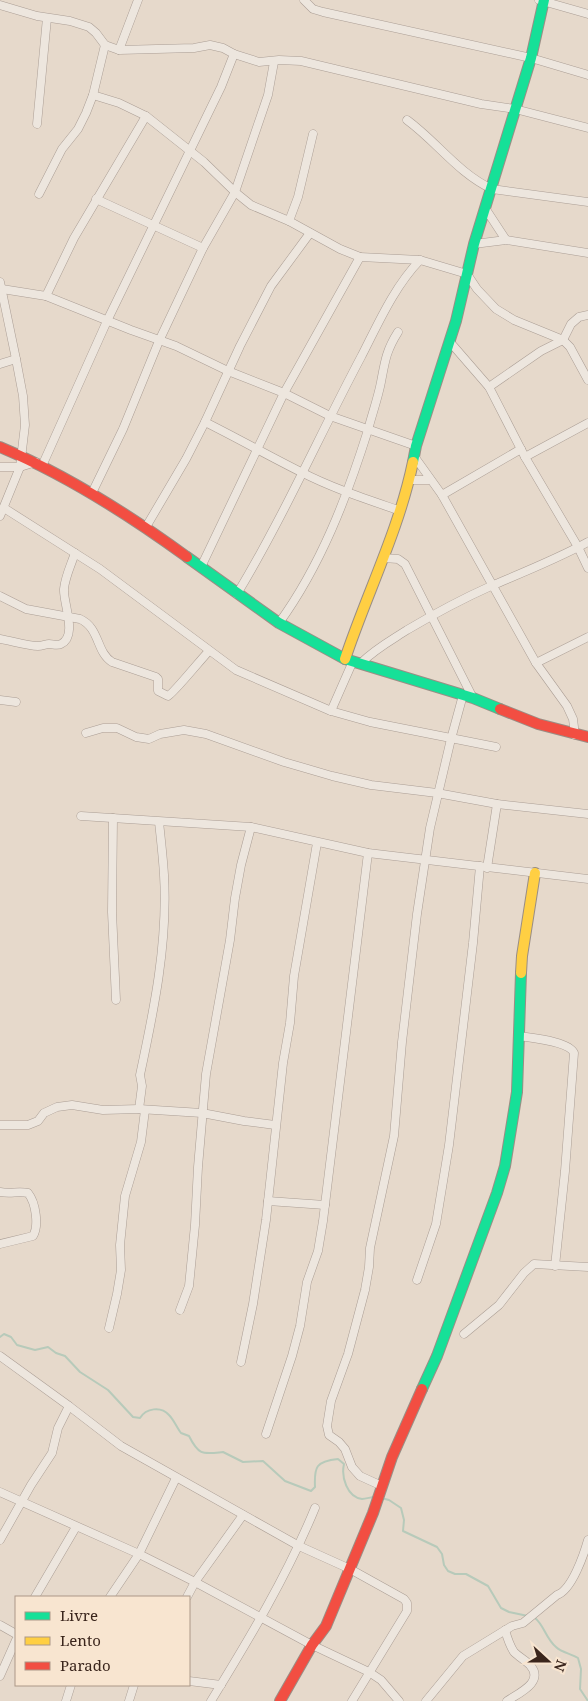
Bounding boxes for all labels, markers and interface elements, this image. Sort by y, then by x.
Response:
legend [15,1596,190,1686]
text: Livre [60,1605,98,1625]
text: Lento [60,1630,101,1650]
north arrow [523,1636,573,1686]
text: Parado [60,1655,111,1675]
text: N [550,1657,571,1674]

